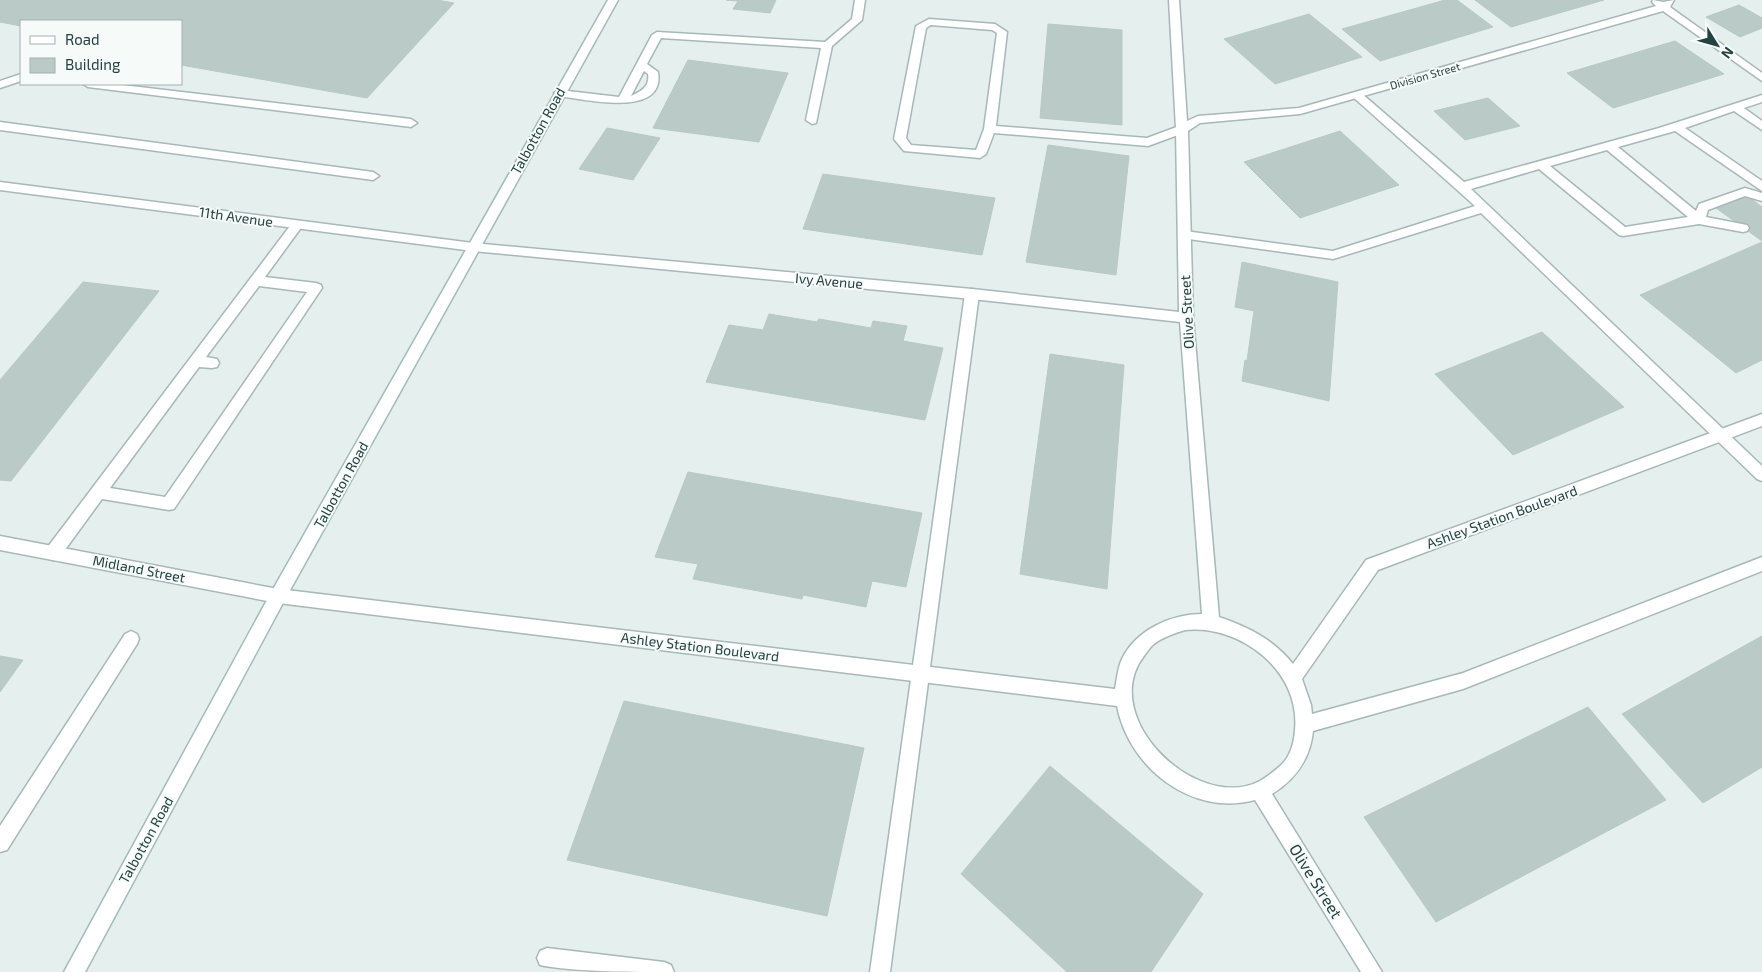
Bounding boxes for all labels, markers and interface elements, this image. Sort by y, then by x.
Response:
legend [20,20,182,85]
north arrow [1692,20,1742,70]
text: Road [65,30,100,48]
text: N [1718,44,1738,62]
text: Building [65,55,121,73]
street label: Division Street [1388,59,1462,92]
street label: Talbotton Road [507,84,568,177]
street label: 11th Avenue [198,203,274,230]
street label: Ivy Avenue [794,269,864,292]
street label: Olive Street [1176,275,1197,349]
street label: Talbotton Road [310,438,371,531]
street label: Ashley Station Boulevard [1424,481,1580,552]
street label: Midland Street [91,551,187,586]
street label: Ashley Station Boulevard [620,628,780,665]
street label: Talbotton Road [115,793,176,886]
street label: Olive Street [1286,840,1347,922]

